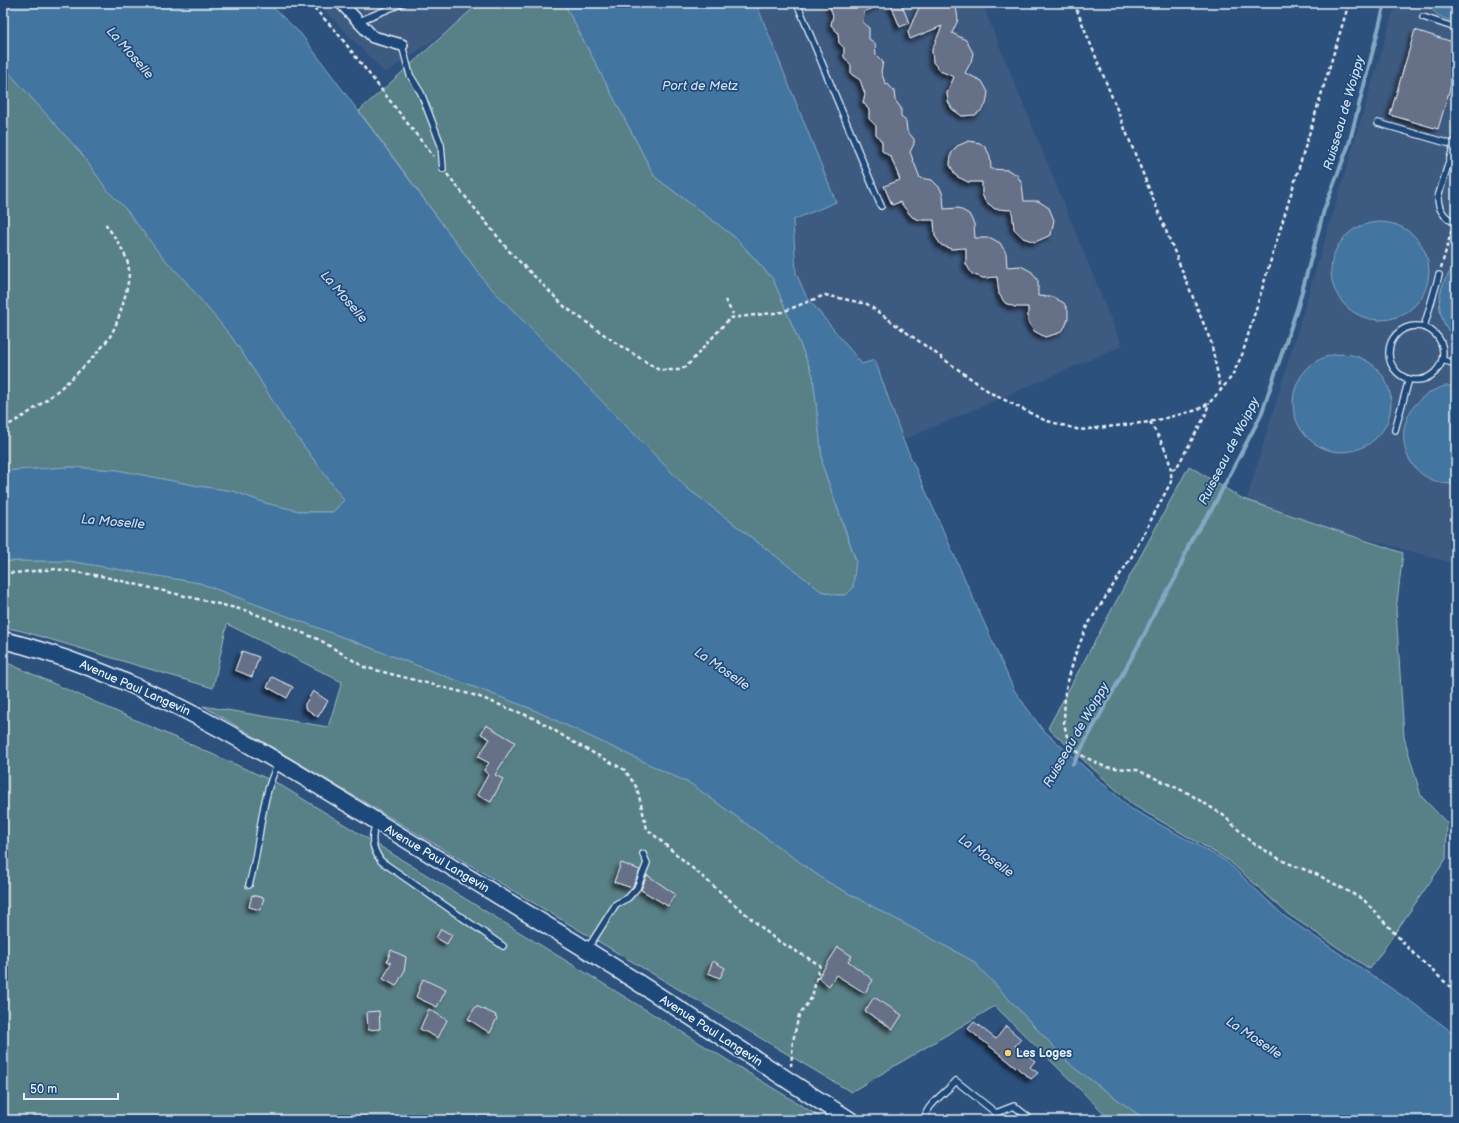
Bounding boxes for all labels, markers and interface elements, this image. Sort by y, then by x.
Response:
water label: La Moselle [103,24,157,83]
water label: Ruisseau de Woippy [1320,53,1368,172]
water label: Port de Metz [662,78,739,94]
water label: La Moselle [317,268,371,327]
water label: Ruisseau de Woippy [1195,394,1264,507]
water label: La Moselle [80,511,146,533]
water label: La Moselle [691,644,753,694]
street label: Avenue Paul Langevin [77,657,193,719]
water label: Ruisseau de Woippy [1040,679,1113,790]
street label: Avenue Paul Langevin [382,822,492,896]
water label: La Moselle [955,831,1017,881]
street label: Avenue Paul Langevin [657,992,765,1070]
water label: La Moselle [1223,1013,1285,1063]
place label: Les Loges [1016,1046,1072,1061]
marker: Les Loges [1003,1048,1013,1058]
scale bar [24,1075,118,1101]
text: 50 m [30,1082,57,1097]

